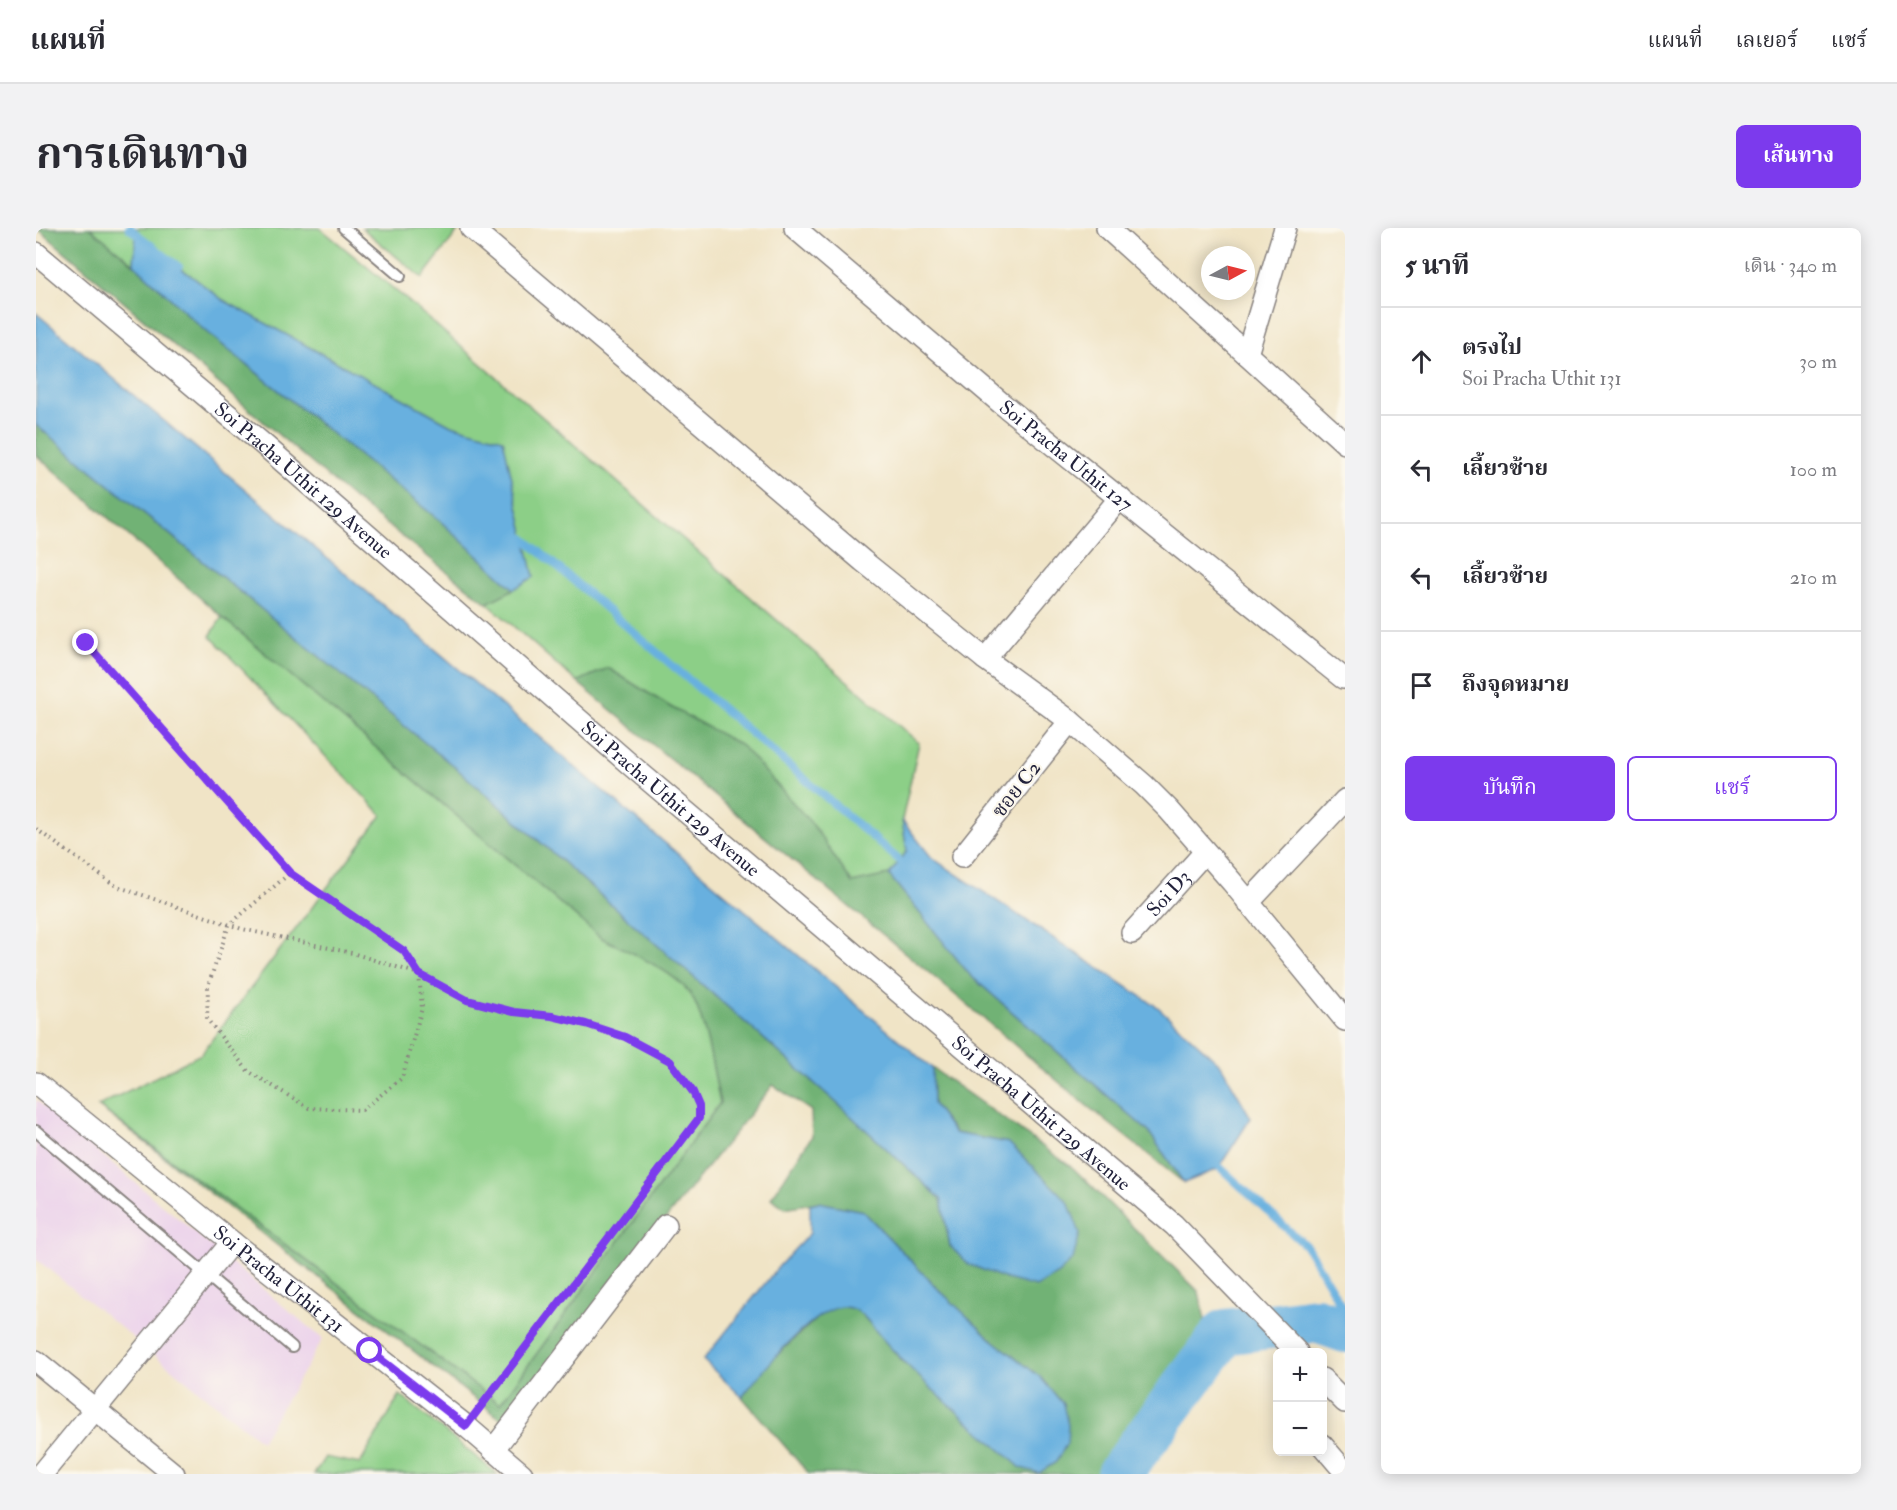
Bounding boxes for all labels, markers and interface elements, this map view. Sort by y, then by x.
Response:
text: แผนที่ [30,23,106,58]
text: แผนที่ [1648,27,1703,54]
text: เลเยอร์ [1736,27,1798,54]
text: แชร์ [1831,27,1867,54]
button: เส้นทาง [1736,125,1861,188]
text: การเดินทาง [36,129,249,181]
north arrow [1201,246,1255,300]
text: 5 นาที [1405,250,1469,282]
text: เดิน · 340 m [1743,253,1837,278]
text: ตรงไป [1462,333,1522,361]
icon: ahead [1405,345,1438,378]
text: 30 m [1799,349,1837,374]
text: Soi Pracha Uthit 131 [1462,366,1622,391]
street label: Soi Pracha Uthit 127 [994,395,1138,517]
street label: Soi Pracha Uthit 129 Avenue [209,397,397,564]
icon: left [1405,453,1438,486]
text: เลี้ยวซ้าย [1462,454,1548,482]
text: 100 m [1790,457,1837,482]
icon: left [1405,561,1438,594]
text: เลี้ยวซ้าย [1462,562,1548,590]
text: 210 m [1790,565,1837,590]
route end [72,629,98,655]
icon: arrive [1405,669,1438,702]
text: ถึงจุดหมาย [1462,670,1569,698]
street label: Soi Pracha Uthit 129 Avenue [576,716,765,882]
street label: ซอย C2 [987,756,1046,823]
button: บันทึก [1405,756,1615,821]
button: แชร์ [1627,756,1837,821]
street label: Soi D3 [1141,865,1196,922]
street label: Soi Pracha Uthit 129 Avenue [946,1030,1136,1196]
street label: Soi Pracha Uthit 131 [208,1220,349,1338]
route start [356,1337,382,1363]
map controls [1273,1348,1327,1456]
button: + [1273,1348,1327,1402]
button: − [1273,1402,1327,1456]

